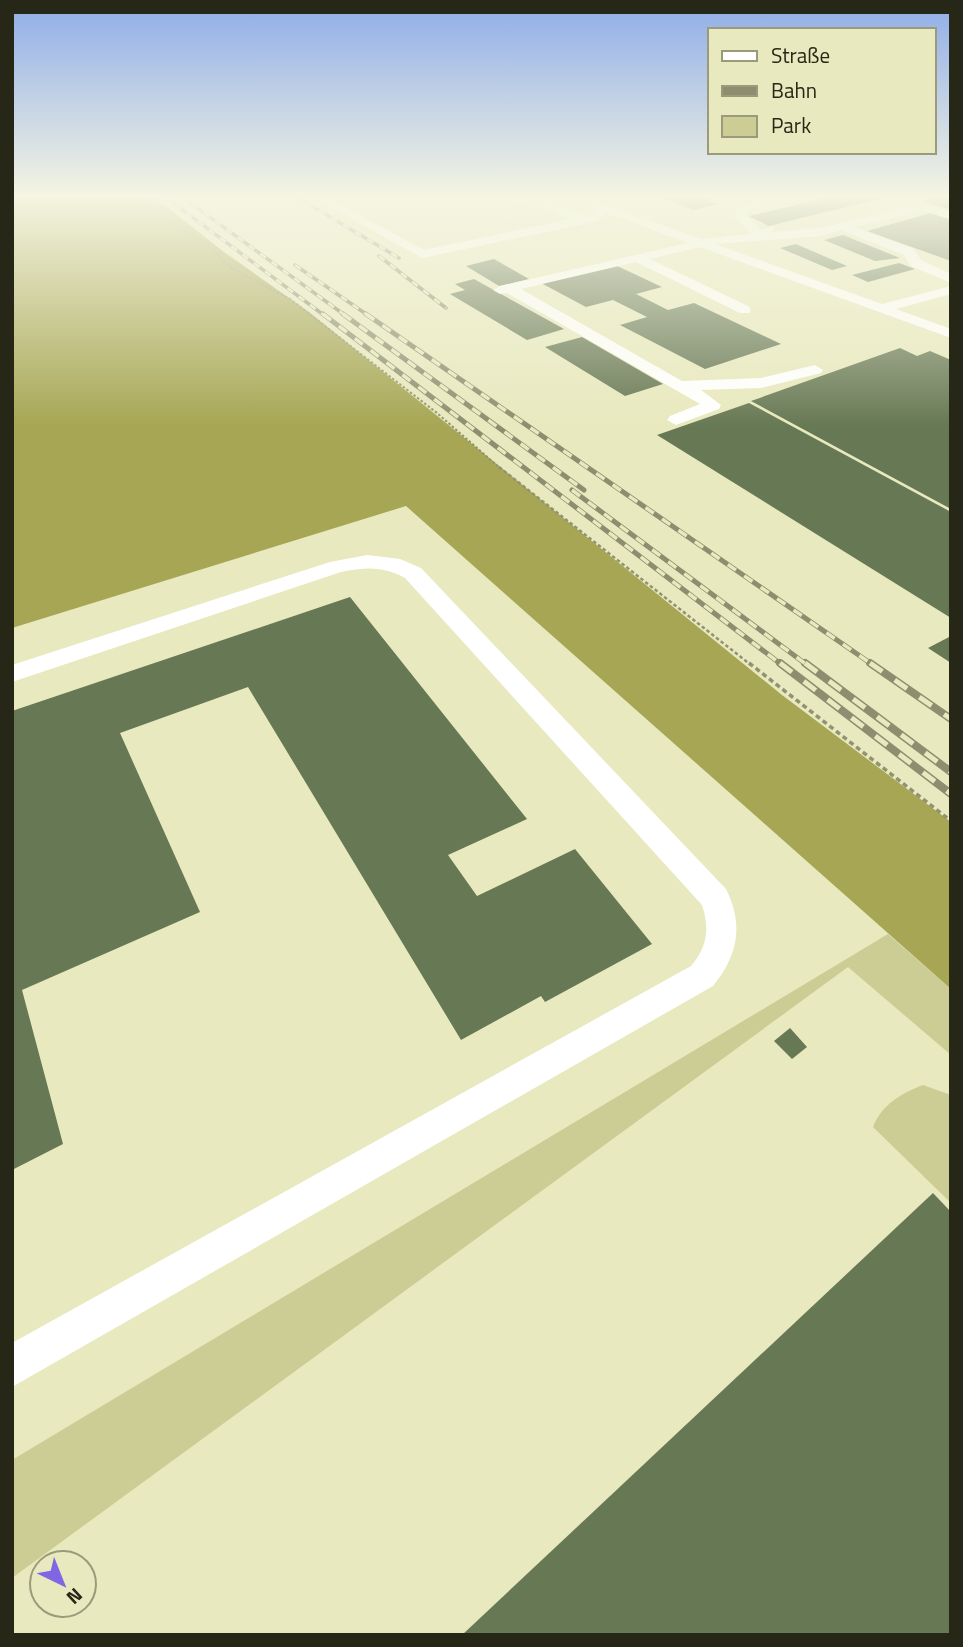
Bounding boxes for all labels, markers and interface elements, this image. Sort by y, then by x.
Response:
legend [708,28,935,154]
text: Straße [771,39,830,71]
text: Bahn [771,74,817,106]
text: Park [771,109,811,141]
north arrow [28,1549,98,1619]
text: N [60,1582,90,1612]

